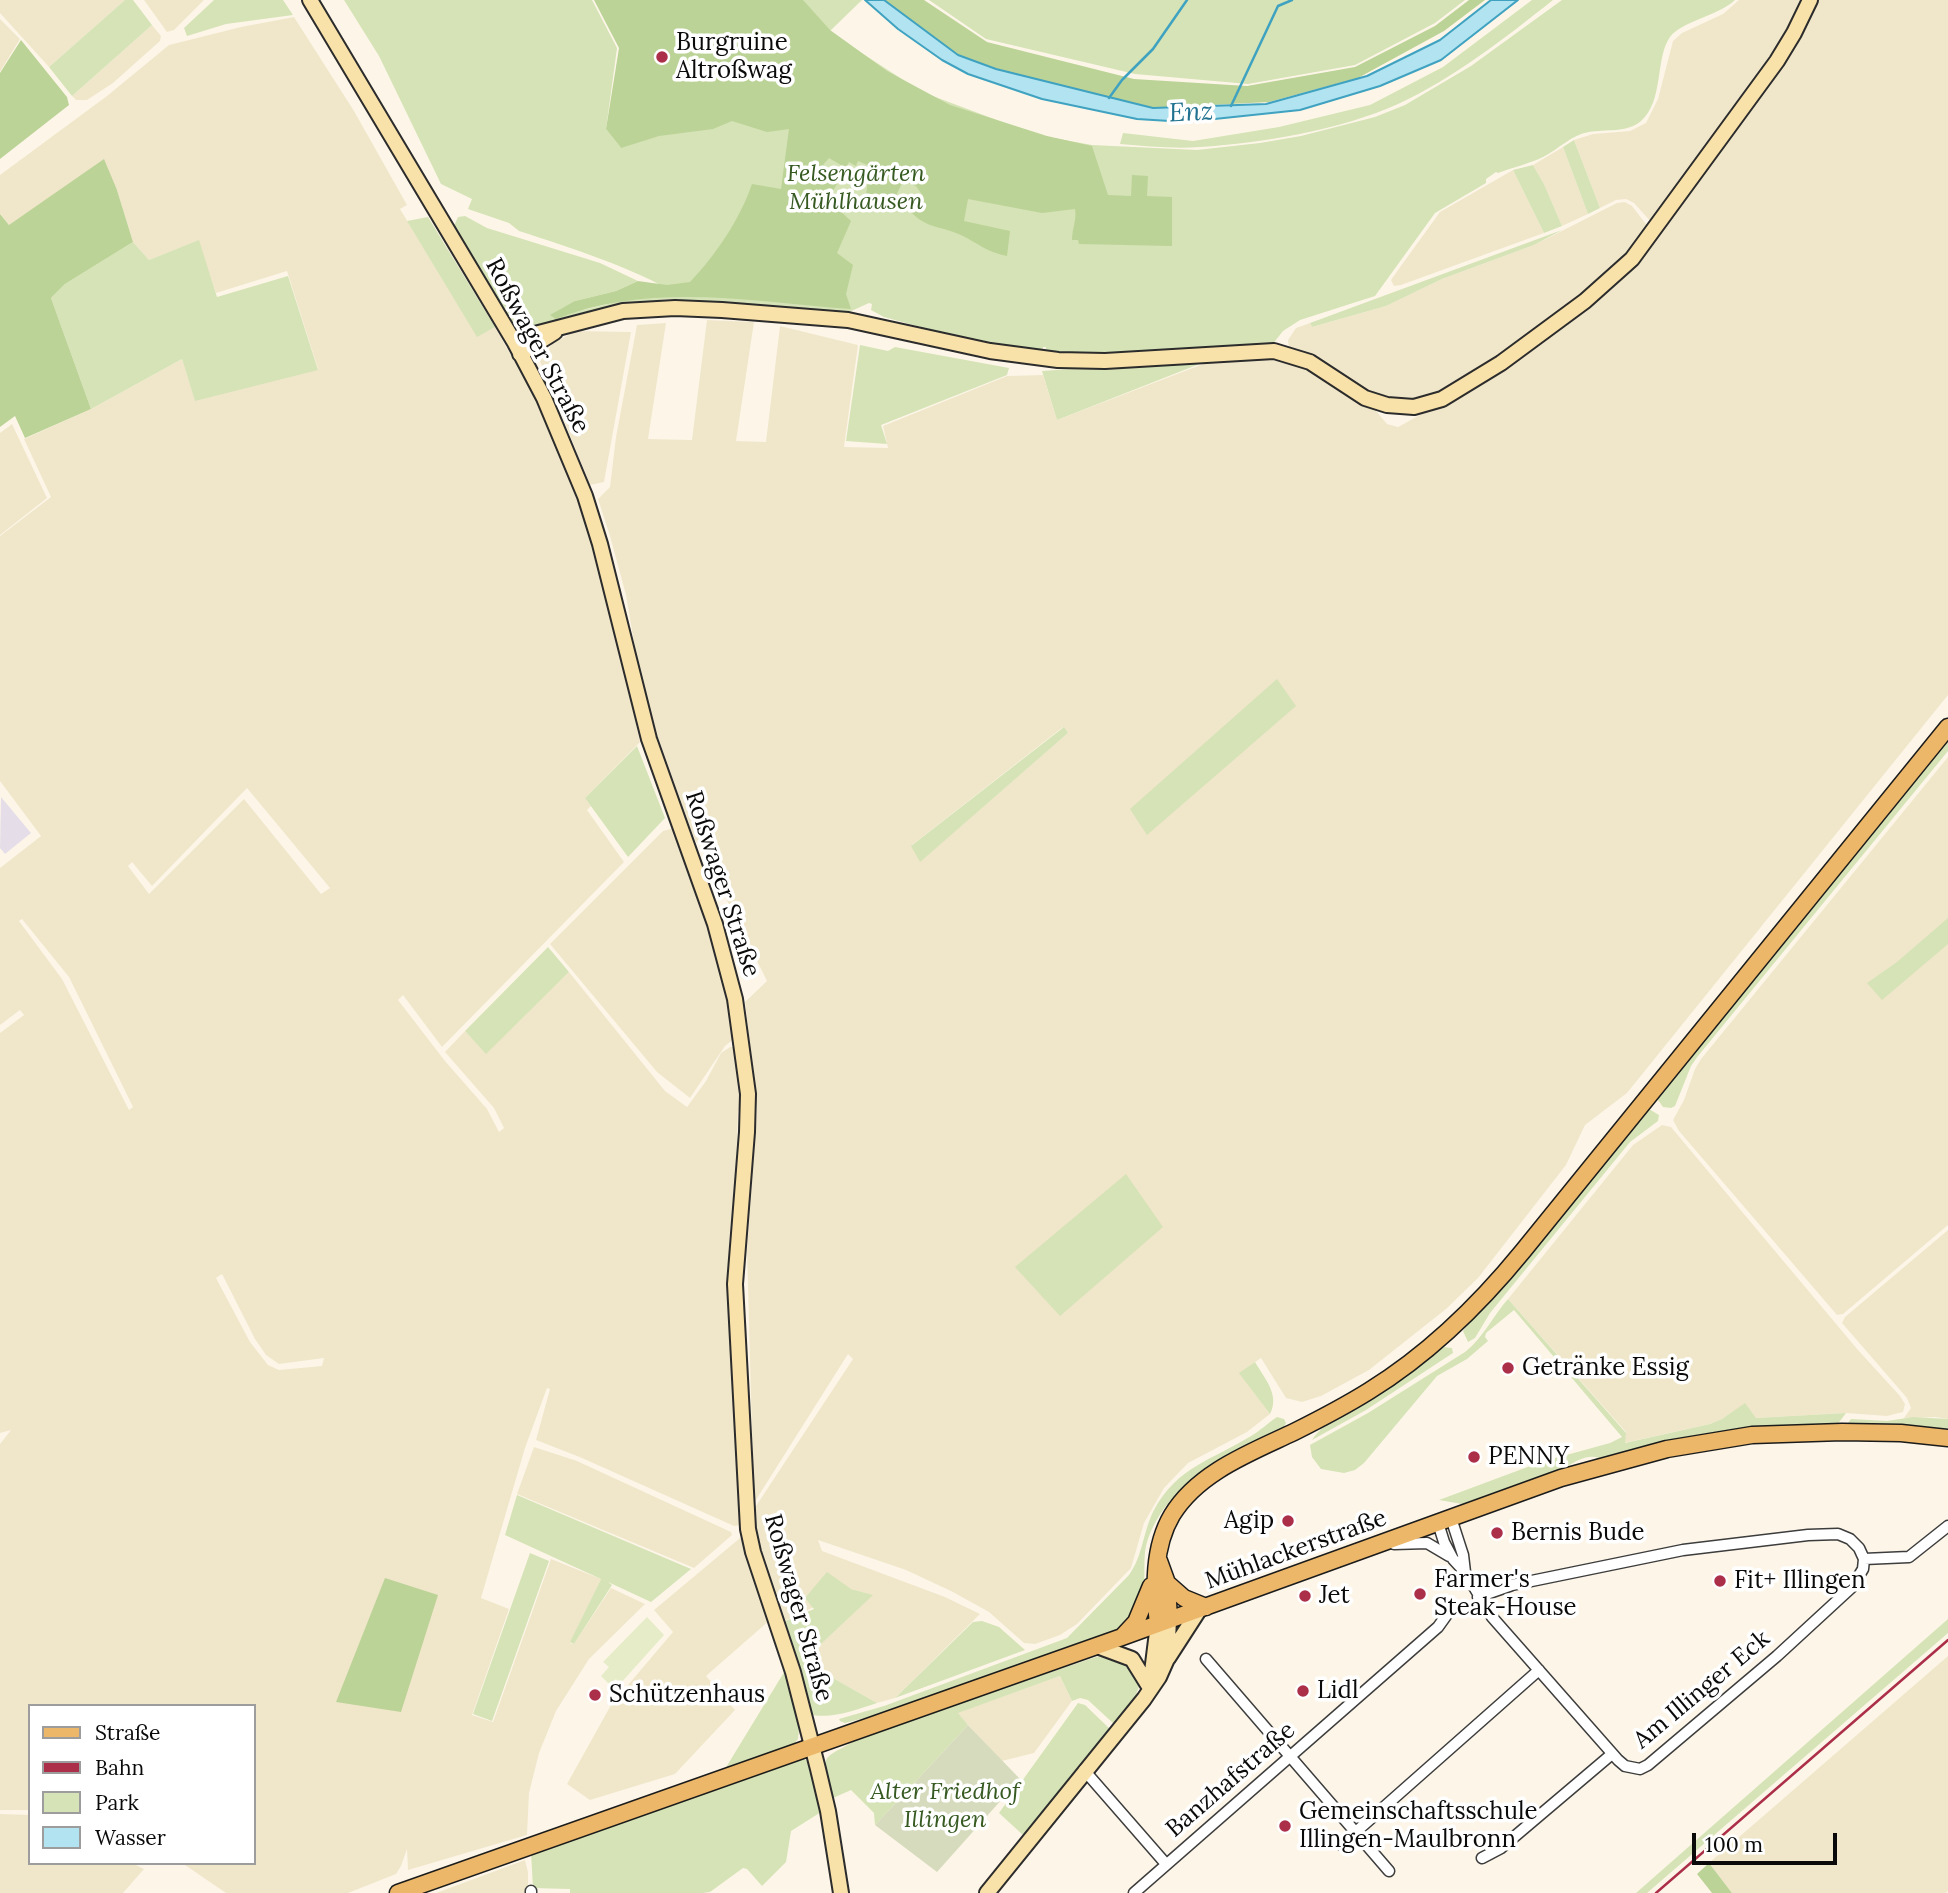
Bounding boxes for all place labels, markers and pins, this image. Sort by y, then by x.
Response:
place label: Burgruine Altroßwag [676,29,792,85]
marker: Burgruine Altroßwag [654,49,670,65]
place label: Getränke Essig [1522,1354,1689,1382]
marker: Getränke Essig [1500,1360,1516,1376]
place label: PENNY [1488,1443,1569,1471]
marker: PENNY [1466,1449,1482,1465]
place label: Agip [1224,1507,1274,1535]
marker: Agip [1280,1513,1296,1529]
place label: Bernis Bude [1511,1519,1645,1547]
marker: Bernis Bude [1489,1525,1505,1541]
place label: Farmer's Steak-House [1434,1566,1577,1622]
place label: Fit+ Illingen [1734,1567,1866,1595]
marker: Fit+ Illingen [1712,1573,1728,1589]
place label: Jet [1319,1582,1350,1610]
marker: Farmer's Steak-House [1412,1586,1428,1602]
marker: Jet [1297,1588,1313,1604]
place label: Lidl [1317,1677,1358,1705]
place label: Schützenhaus [609,1681,765,1709]
marker: Lidl [1295,1683,1311,1699]
marker: Schützenhaus [587,1687,603,1703]
place label: Gemeinschaftsschule Illingen-Maulbronn [1299,1798,1538,1854]
marker: Gemeinschaftsschule Illingen-Maulbronn [1277,1818,1293,1834]

